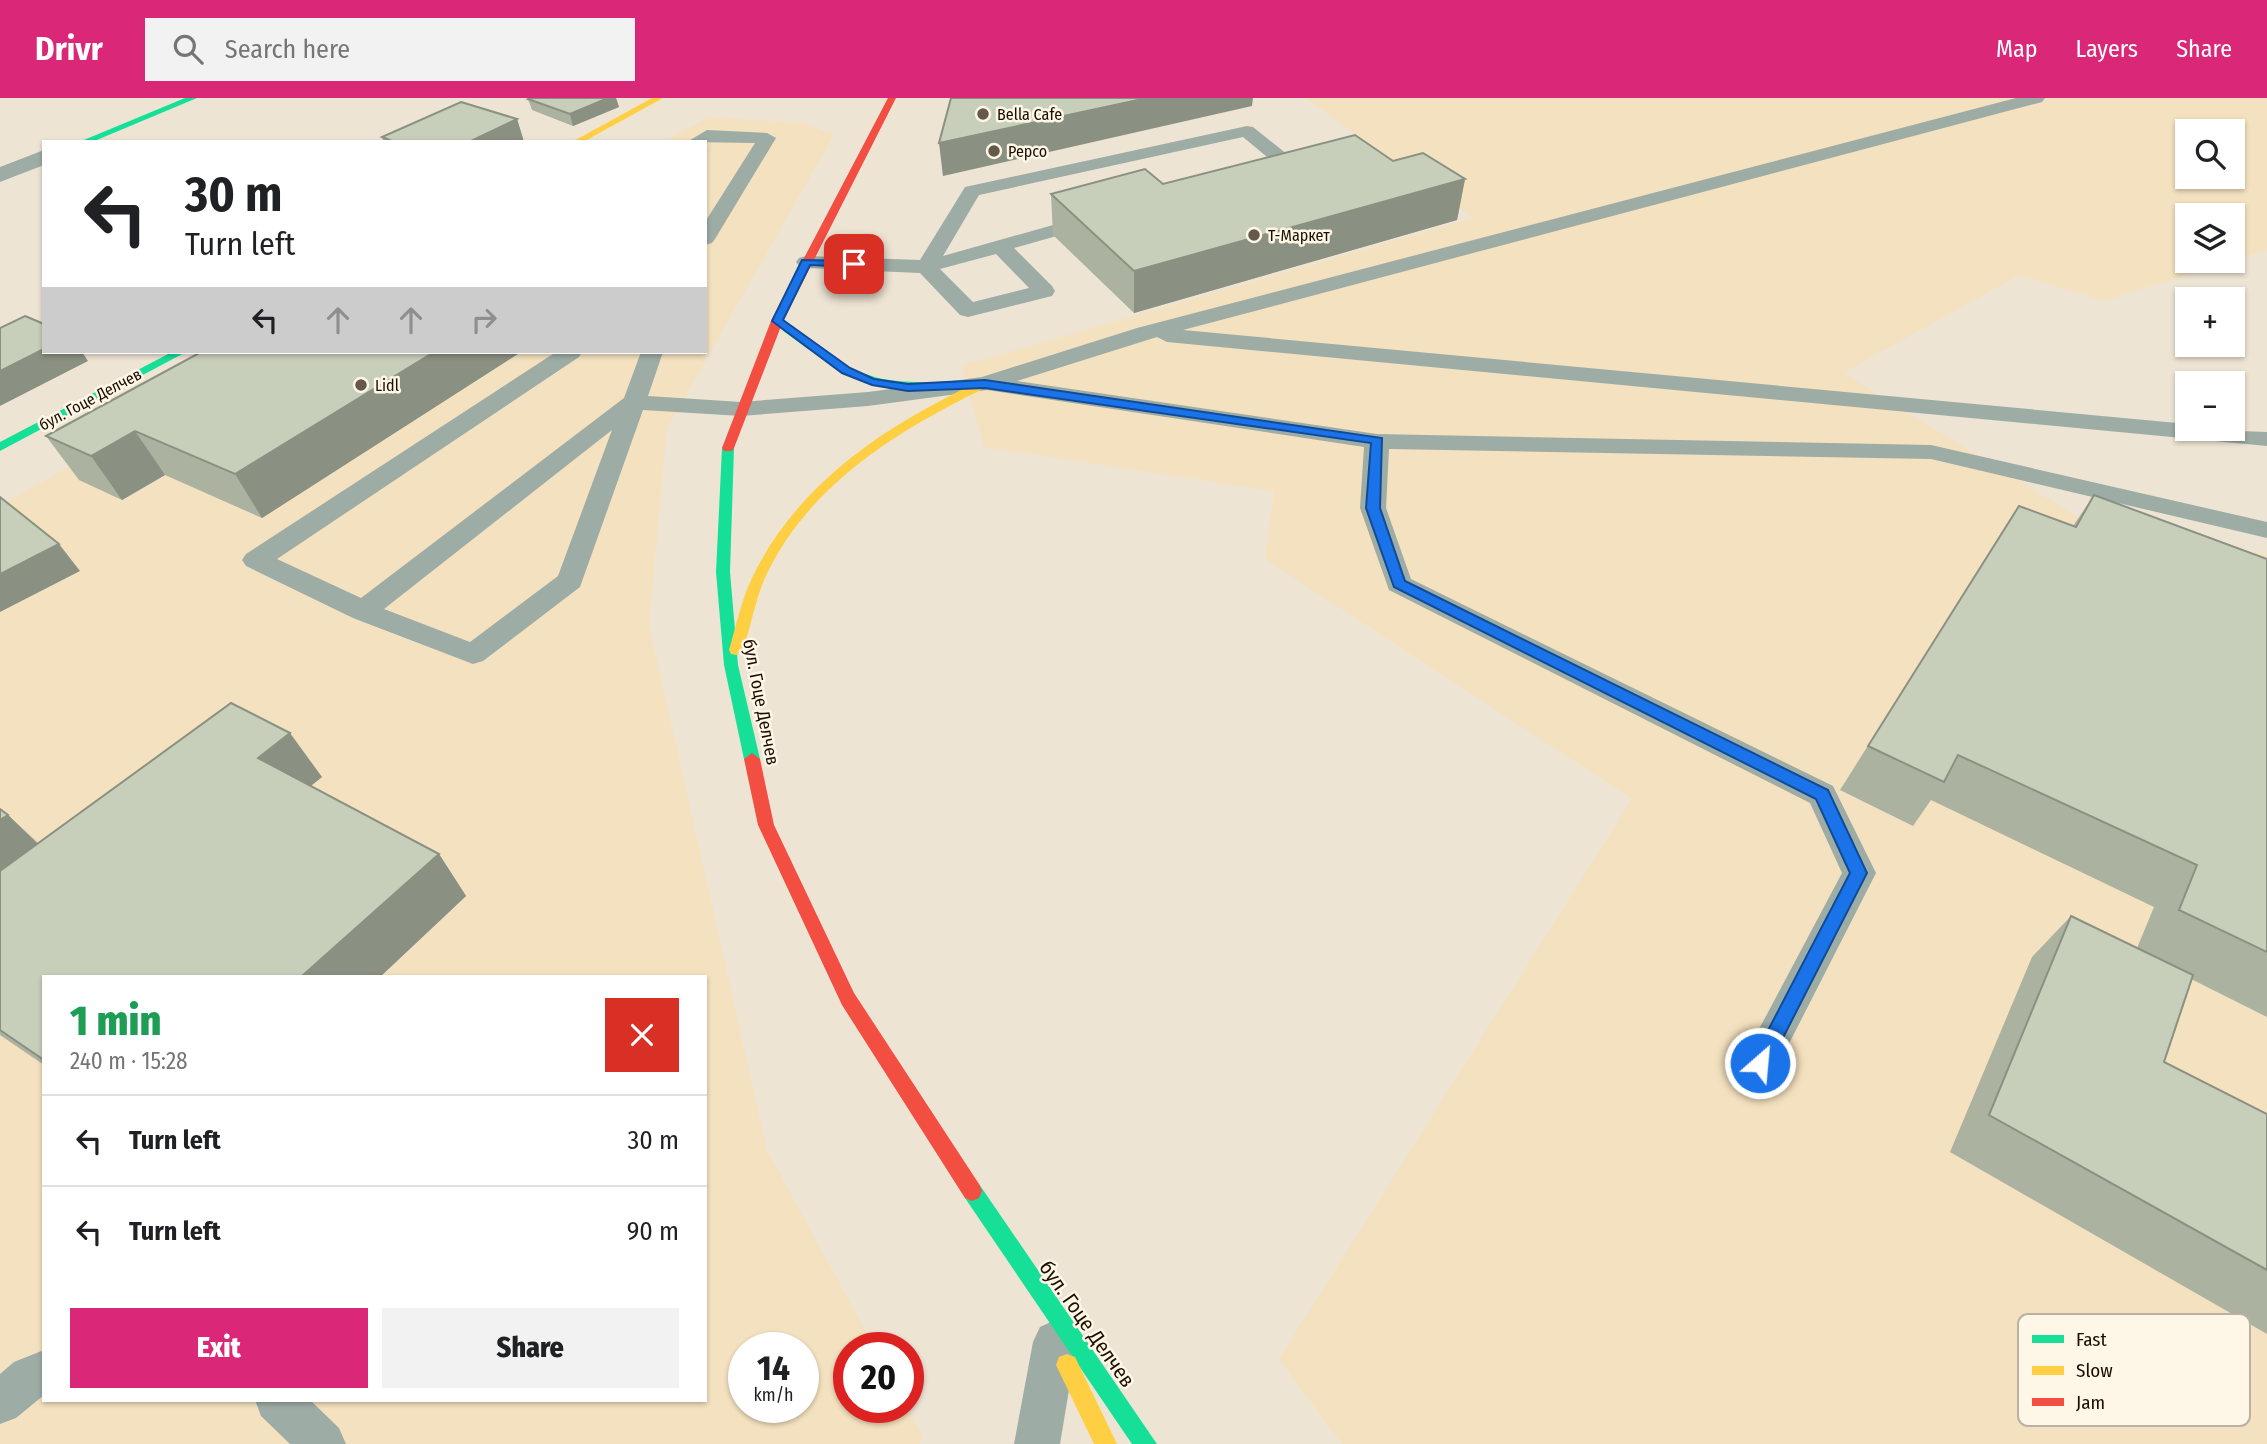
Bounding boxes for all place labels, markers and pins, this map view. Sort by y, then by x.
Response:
place label: Bella Cafe [997,105,1062,124]
marker: Bella Cafe [975,106,991,122]
place label: Pepco [1008,142,1047,161]
marker: Pepco [986,143,1002,159]
place label: Т-Маркет [1268,226,1330,245]
marker: Т-Маркет [1246,227,1262,243]
pin [824,234,884,294]
place label: Lidl [375,376,399,395]
marker: Lidl [353,377,369,393]

